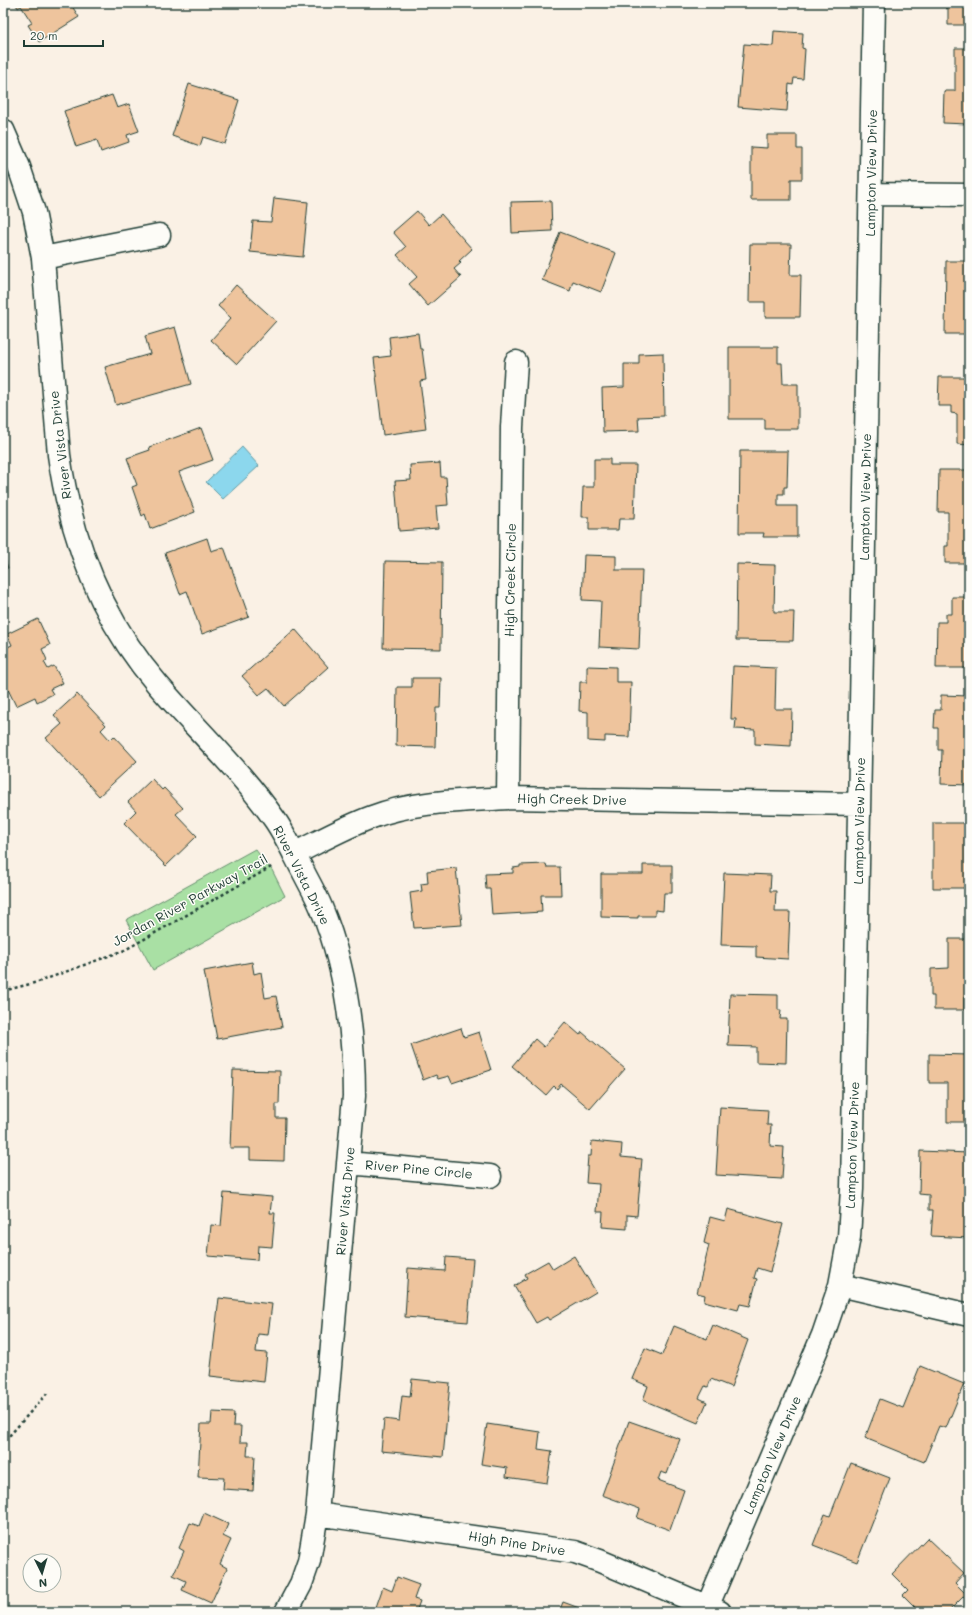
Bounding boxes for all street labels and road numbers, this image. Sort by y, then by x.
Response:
street label: Lampton View Drive [861,109,880,237]
street label: River Vista Drive [44,390,75,500]
street label: Lampton View Drive [855,433,874,561]
street label: High Creek Circle [500,523,519,637]
street label: Lampton View Drive [849,757,868,885]
street label: High Creek Drive [517,789,627,808]
street label: River Vista Drive [270,822,335,927]
street label: Jordan River Parkway Trail [109,850,270,949]
street label: Lampton View Drive [841,1081,862,1209]
street label: River Vista Drive [331,1146,358,1256]
street label: River Pine Circle [365,1155,474,1182]
street label: Lampton View Drive [739,1393,804,1517]
street label: High Pine Drive [467,1526,567,1559]

